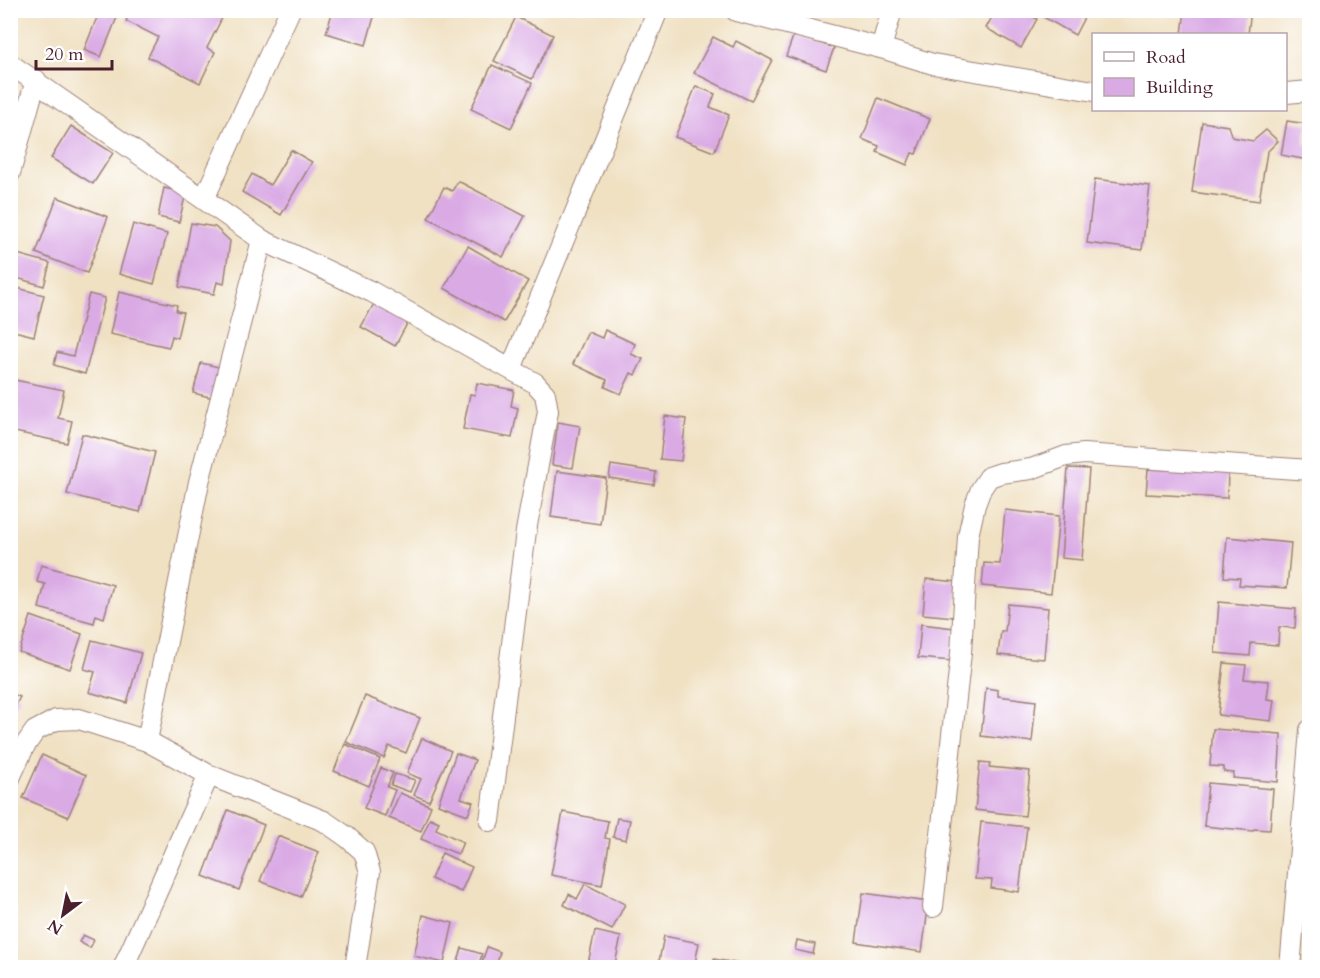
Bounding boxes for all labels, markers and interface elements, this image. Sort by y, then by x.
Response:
scale bar [36,33,112,71]
legend [1092,33,1287,111]
text: 20 m [45,42,84,67]
text: Road [1146,45,1186,70]
text: Building [1146,75,1214,100]
north arrow [33,885,93,945]
text: N [44,914,67,940]

